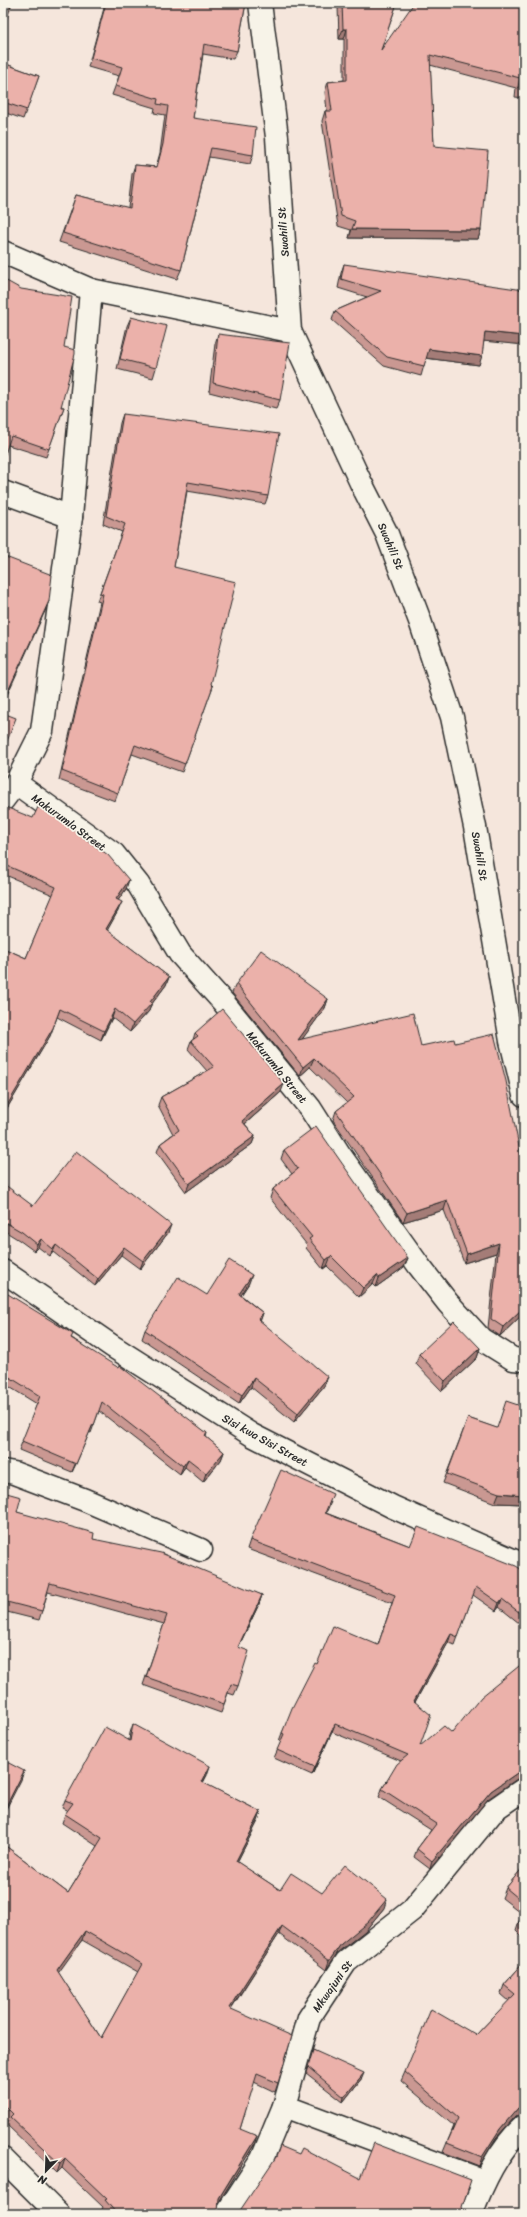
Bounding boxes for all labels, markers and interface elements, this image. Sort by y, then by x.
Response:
street label: Swahili St [272,206,295,257]
street label: Swahili St [372,520,409,573]
street label: Makurumla Street [27,789,110,856]
street label: Swahili St [466,830,493,882]
street label: Makurumla Street [241,1027,312,1108]
street label: Sisi kwa Sisi Street [218,1409,311,1472]
street label: Mkwajuni St [307,1956,358,2017]
north arrow [26,2151,66,2191]
text: N [35,2169,50,2190]

